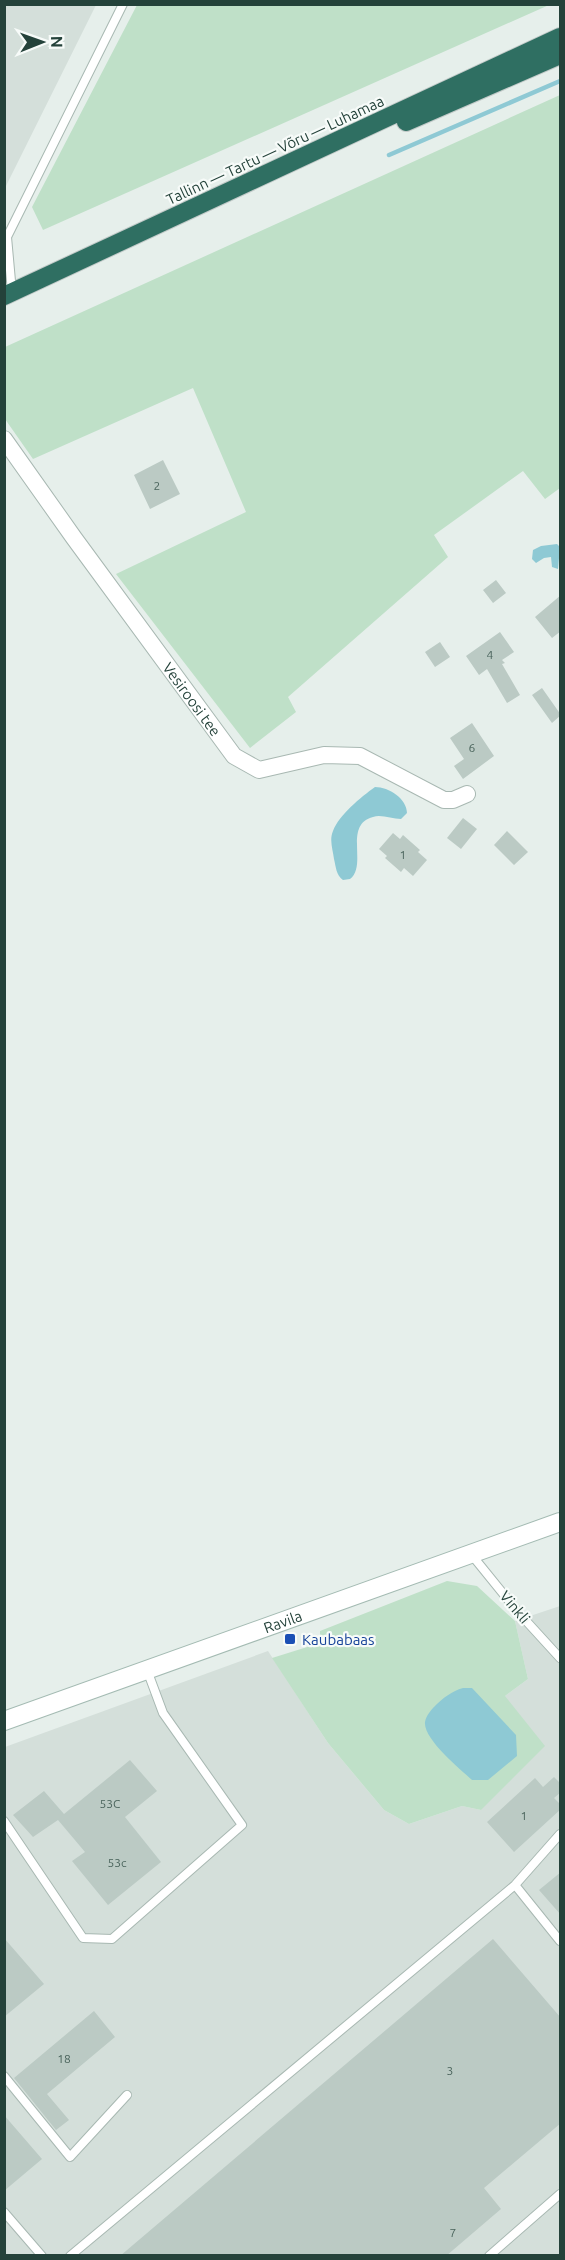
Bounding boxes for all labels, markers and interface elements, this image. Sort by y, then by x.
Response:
north arrow [12,12,72,72]
text: N [48,36,66,48]
street label: Tallinn — Tartu — Võru — Luhamaa [164,92,386,208]
house number: 2 [154,479,160,492]
house number: 4 [487,648,494,661]
street label: Vesiroosi tee [160,659,225,739]
house number: 6 [469,741,476,754]
house number: 1 [400,848,406,861]
street label: Vinkli [496,1587,534,1627]
street label: Ravila [261,1607,304,1636]
place label: Kaubabaas [302,1631,375,1648]
marker: Kaubabaas [283,1632,297,1646]
house number: 53C [100,1797,121,1810]
house number: 1 [521,1809,527,1822]
house number: 53c [107,1856,127,1869]
house number: 18 [57,2052,71,2065]
house number: 3 [447,2064,453,2077]
house number: 7 [450,2226,456,2239]

